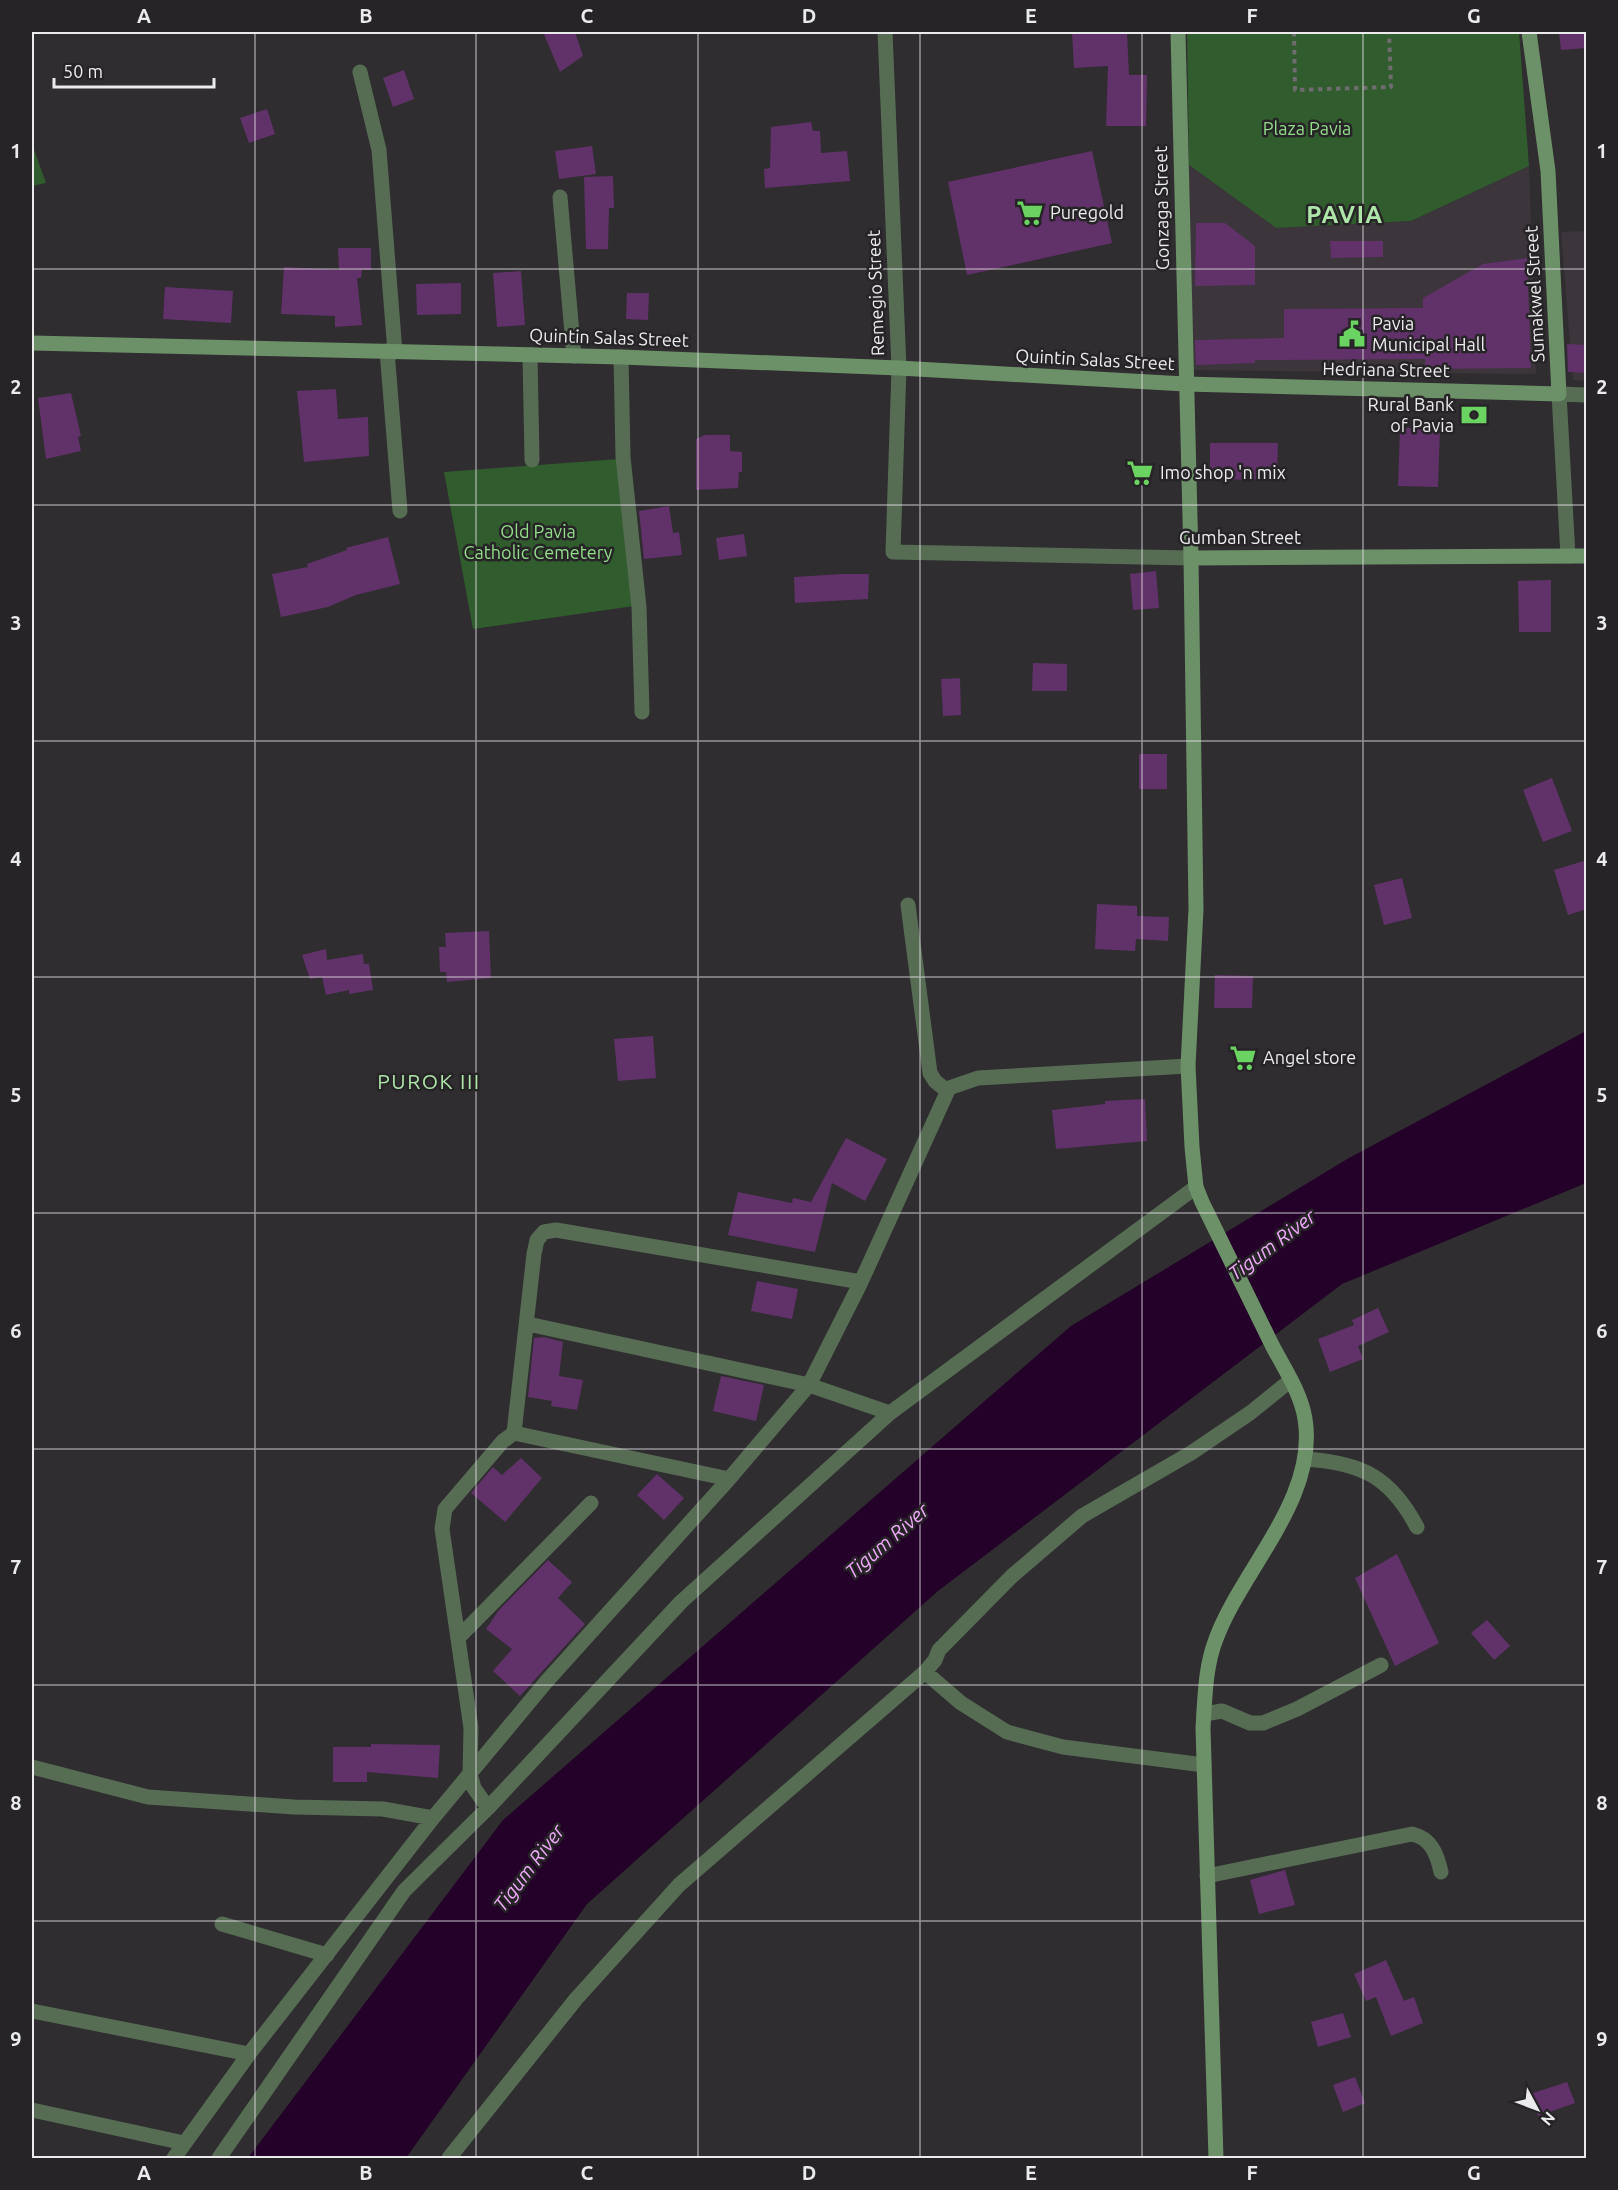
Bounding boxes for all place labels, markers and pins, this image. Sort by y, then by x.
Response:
supermarket icon: Puregold [1015,198,1045,228]
place label: Puregold [1050,202,1124,222]
place label: Pavia Municipal Hall [1372,313,1485,354]
public building icon: Pavia Municipal Hall [1337,319,1367,349]
place label: Rural Bank of Pavia [1368,394,1454,435]
bank icon: Rural Bank of Pavia [1459,400,1489,430]
supermarket icon: Imo shop 'n mix [1125,458,1155,488]
place label: Imo shop 'n mix [1160,462,1286,482]
supermarket icon: Angel store [1228,1043,1258,1073]
place label: Angel store [1263,1047,1356,1067]

